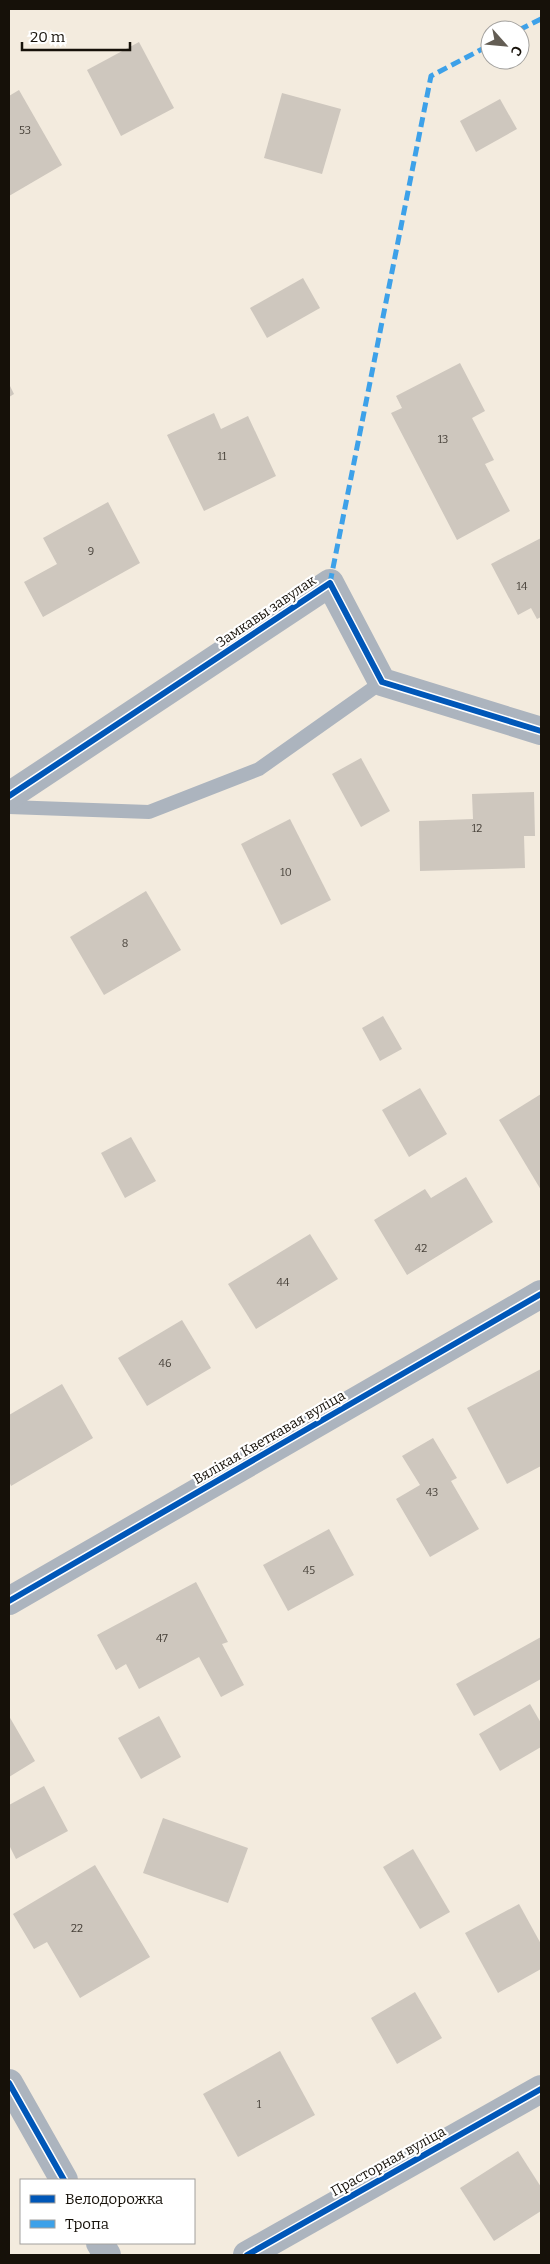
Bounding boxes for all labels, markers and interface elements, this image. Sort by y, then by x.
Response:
scale bar [22,20,130,52]
north arrow [480,20,530,70]
text: 20 m [30,28,66,46]
text: С [506,43,526,59]
house number: 53 [19,124,31,137]
house number: 13 [438,433,448,446]
house number: 11 [218,450,227,463]
house number: 9 [88,545,94,558]
street label: Замкавы завулак [213,571,320,651]
house number: 14 [517,580,528,593]
house number: 12 [472,822,482,835]
house number: 10 [280,866,292,879]
house number: 8 [122,937,128,950]
house number: 42 [415,1242,427,1255]
house number: 44 [277,1276,290,1289]
house number: 46 [159,1357,171,1370]
street label: Вялікая Кветкавая вуліца [190,1387,349,1488]
house number: 43 [426,1486,438,1499]
house number: 45 [303,1564,315,1577]
house number: 47 [156,1632,168,1645]
house number: 22 [71,1922,83,1935]
house number: 1 [257,2098,262,2111]
street label: Прасторная вуліца [328,2123,449,2200]
legend [20,2179,195,2244]
text: Велодорожка [65,2190,163,2208]
text: Тропа [65,2215,109,2233]

